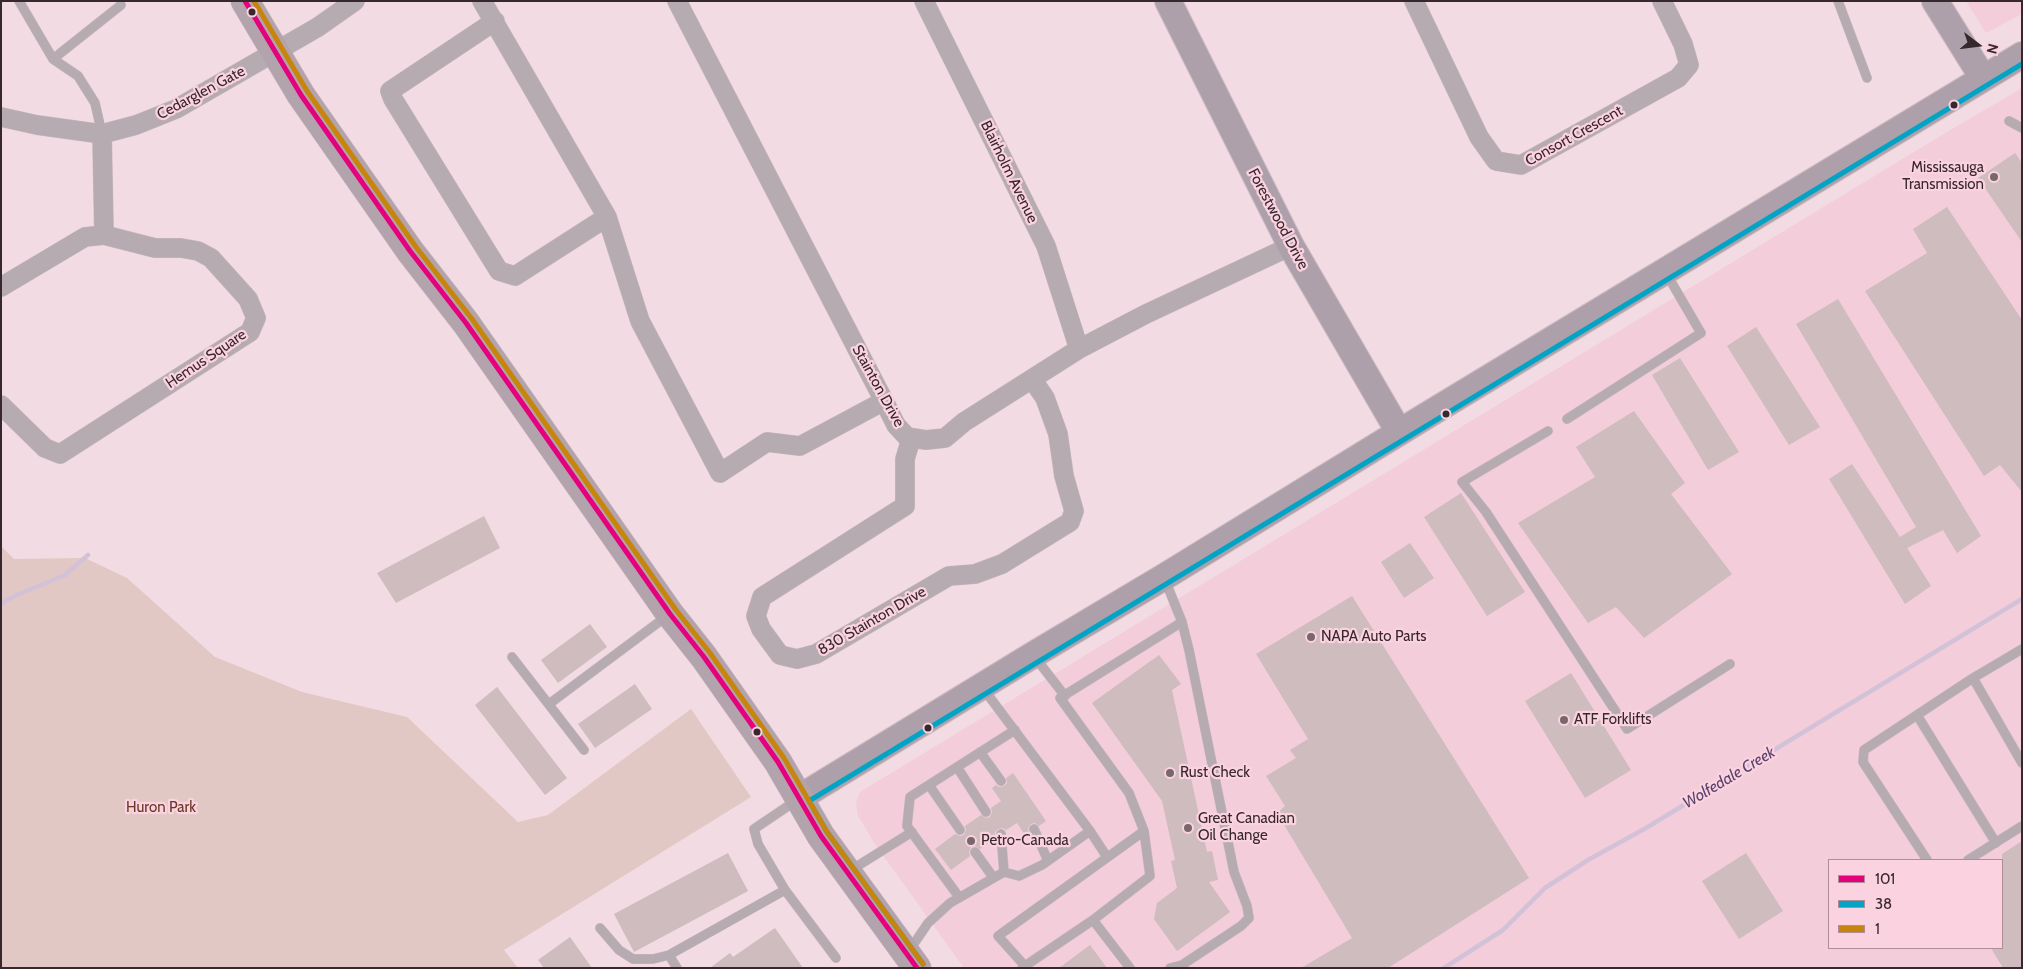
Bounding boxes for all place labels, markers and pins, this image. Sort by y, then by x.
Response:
unlabelled marker [247,7,257,17]
unlabelled marker [1949,100,1959,110]
place label: Mississauga Transmission [1902,159,1984,194]
marker: Mississauga Transmission [1988,171,2000,183]
unlabelled marker [1441,409,1451,419]
place label: NAPA Auto Parts [1321,628,1427,646]
marker: NAPA Auto Parts [1305,631,1317,643]
place label: ATF Forklifts [1574,711,1651,729]
marker: ATF Forklifts [1558,714,1570,726]
unlabelled marker [923,723,933,733]
unlabelled marker [752,727,762,737]
place label: Rust Check [1180,764,1250,782]
marker: Rust Check [1164,767,1176,779]
place label: Great Canadian Oil Change [1198,810,1295,845]
marker: Great Canadian Oil Change [1182,822,1194,834]
place label: Petro-Canada [981,832,1069,850]
marker: Petro-Canada [965,835,977,847]

